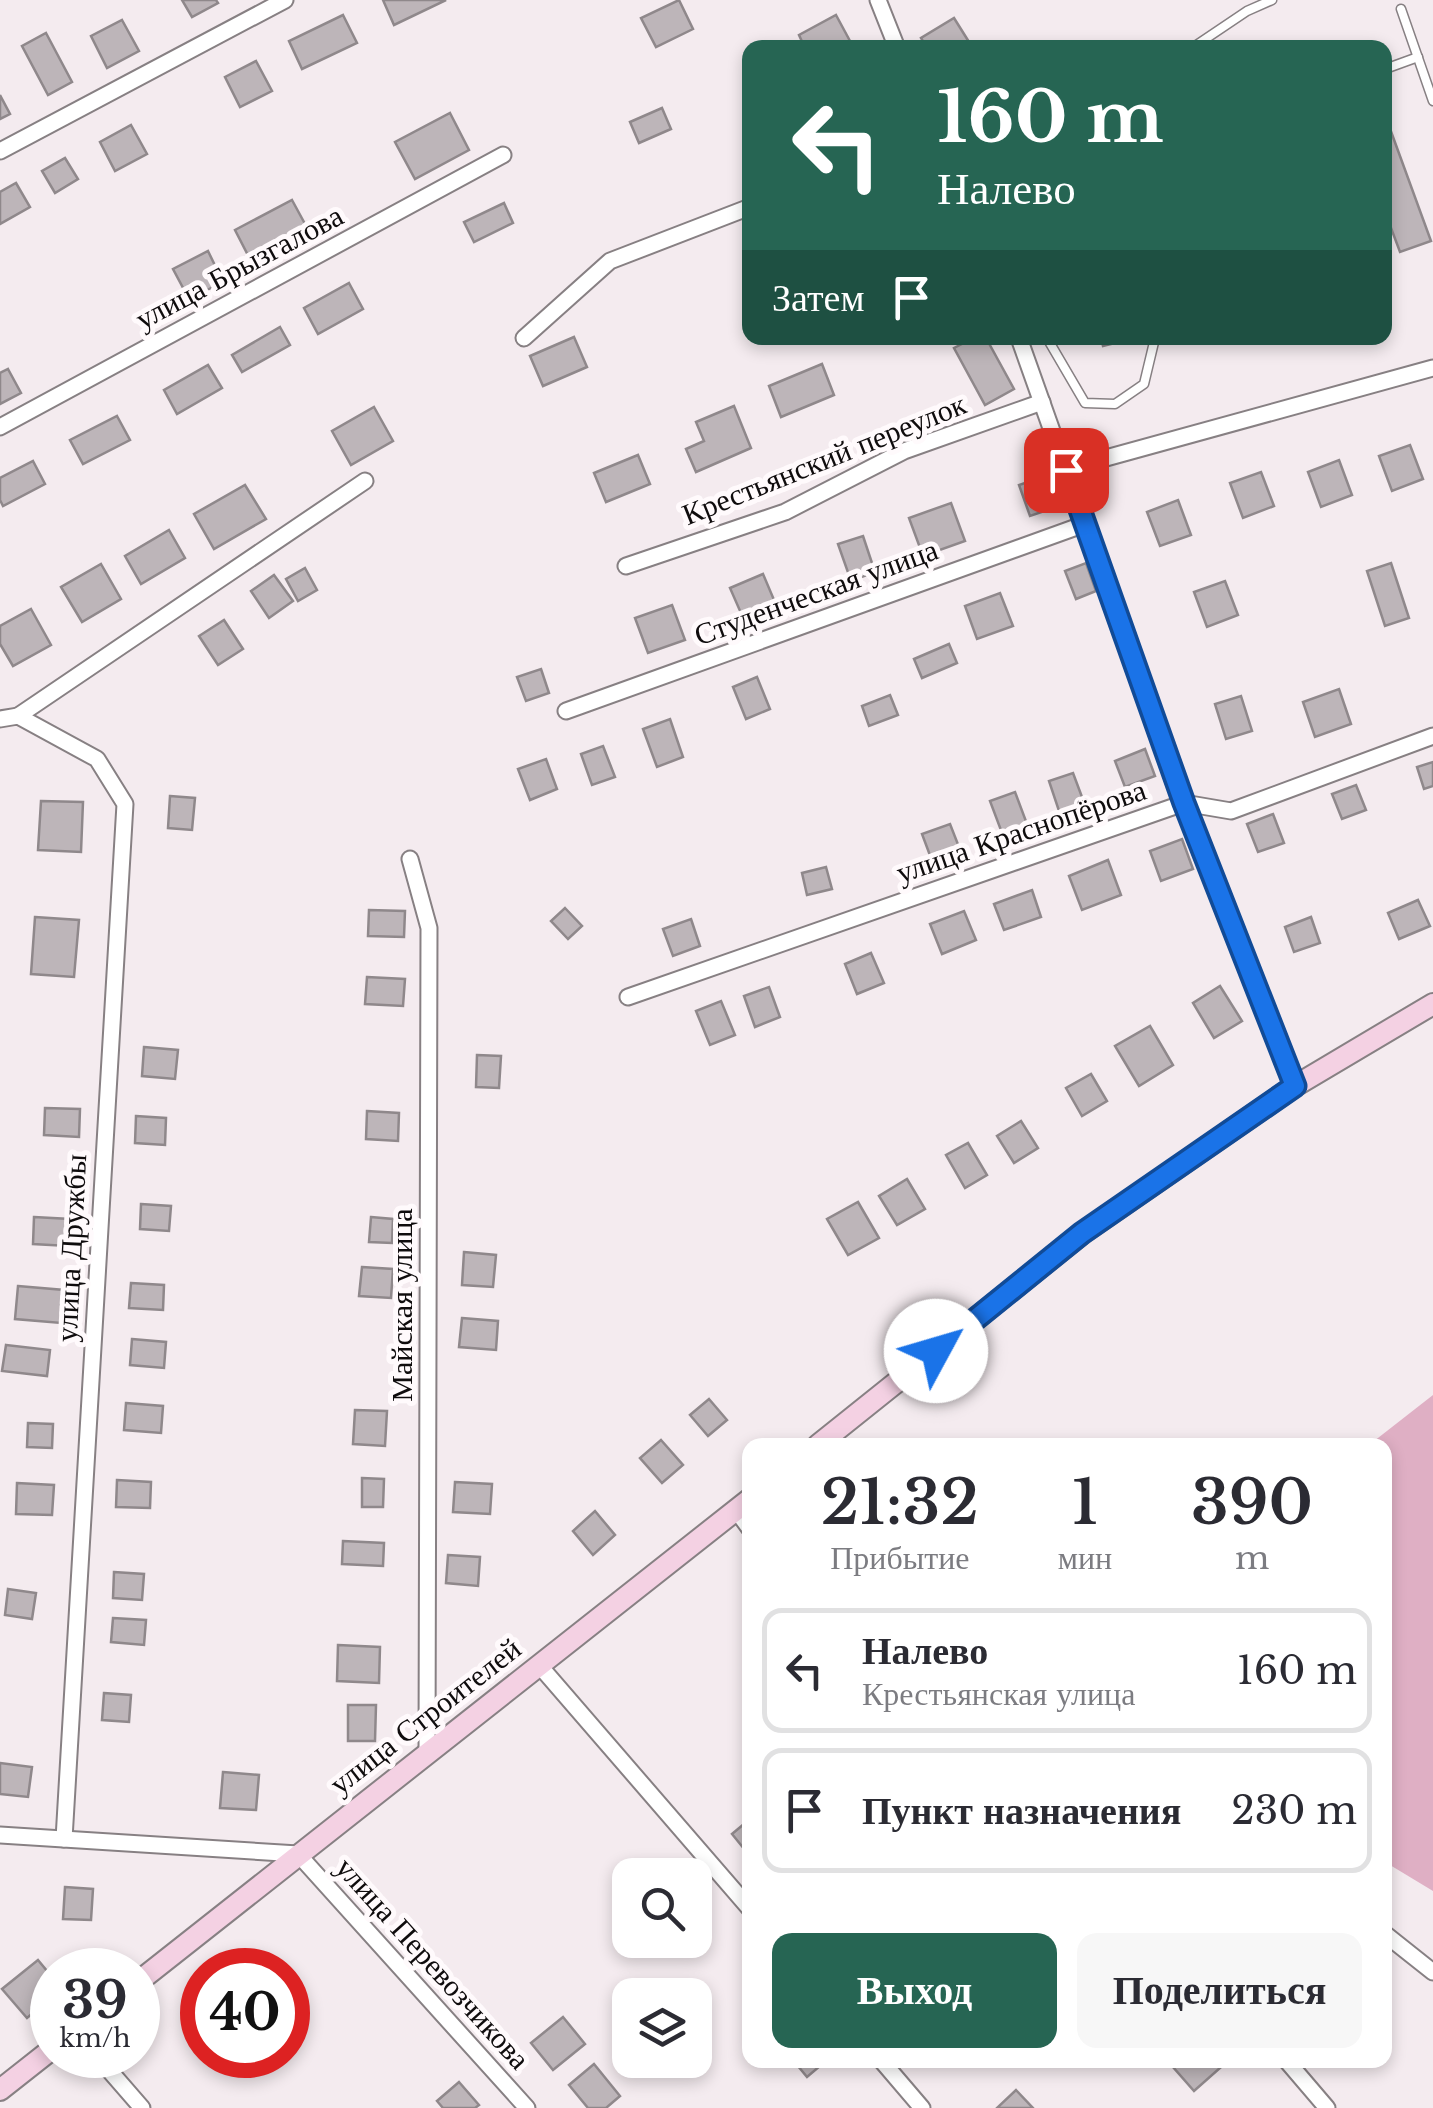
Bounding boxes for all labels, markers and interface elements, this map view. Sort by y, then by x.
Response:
text: 160 m [937,74,1164,161]
icon: left [772,80,902,210]
text: Налево [937,160,1076,216]
street label: улица Брызгалова [129,197,349,337]
icon: arrive [884,270,939,325]
text: Затем [772,274,864,321]
street label: Крестьянский переулок [677,385,972,533]
pin [1024,428,1109,513]
icon: arrive [1039,443,1094,498]
street label: Студенческая улица [689,531,943,653]
street label: улица Краснопёрова [891,771,1151,891]
street label: улица Дружбы [48,1153,94,1343]
street label: Майская улица [383,1208,420,1402]
position arrow [884,1299,988,1403]
text: 21:32 [821,1466,979,1540]
text: 1 [1072,1466,1098,1540]
text: 390 [1191,1466,1313,1540]
text: Прибытие [830,1538,969,1578]
text: мин [1058,1538,1112,1578]
text: m [1235,1538,1269,1578]
text: Налево [862,1627,988,1674]
street label: улица Строителей [322,1630,528,1802]
icon: left [777,1643,832,1698]
text: 160 m [1237,1647,1357,1694]
text: Крестьянская улица [862,1674,1135,1714]
icon: arrive [777,1783,832,1838]
text: Пункт назначения [862,1787,1181,1834]
text: 230 m [1231,1787,1357,1834]
street label: улица Перевозчикова [328,1849,538,2077]
map controls [612,1858,712,2078]
button: search [612,1858,712,1958]
button: Выход [772,1933,1057,2048]
button: Поделиться [1077,1933,1362,2048]
speed limit sign: 40 [180,1948,310,2078]
text: 39 [62,1969,128,2032]
button: layers [612,1978,712,2078]
text: km/h [60,2023,130,2054]

